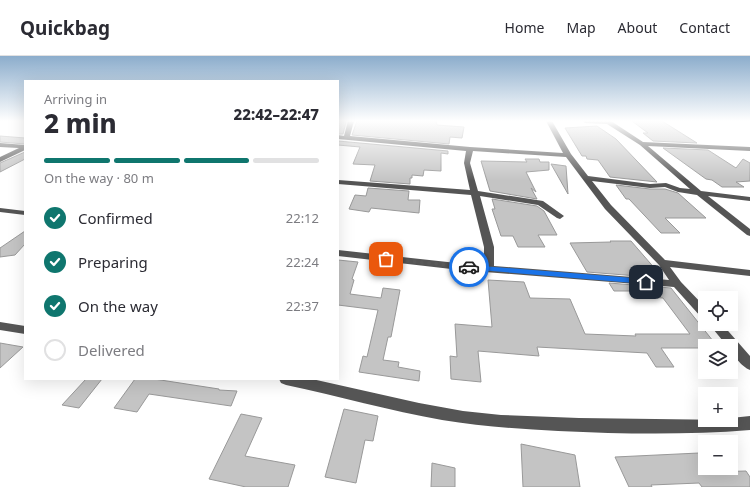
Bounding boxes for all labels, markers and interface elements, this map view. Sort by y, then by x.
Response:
text: Quickbag [20,15,110,41]
text: Home [505,18,544,37]
text: Map [566,18,596,37]
text: About [618,18,657,37]
text: Contact [679,18,730,37]
text: Arriving in [44,90,107,108]
text: 22:42–22:47 [234,104,319,124]
text: 2 min [44,105,117,141]
text: On the way · 80 m [44,169,154,187]
icon: check [44,207,66,229]
text: Confirmed [78,208,153,228]
text: 22:12 [286,209,319,227]
pin [369,242,403,276]
courier [449,247,489,287]
icon: bag [375,248,397,270]
icon: check [44,251,66,273]
text: Preparing [78,252,148,272]
text: 22:24 [286,253,319,271]
icon: car [458,256,480,278]
pin [629,265,663,299]
icon: home [635,271,657,293]
map controls [698,291,738,475]
button: locate [698,291,738,331]
icon: check [44,295,66,317]
text: On the way [78,296,158,316]
text: 22:37 [286,297,319,315]
button: layers [698,339,738,379]
text: Delivered [78,340,145,360]
button: + [698,387,738,427]
button: − [698,435,738,475]

